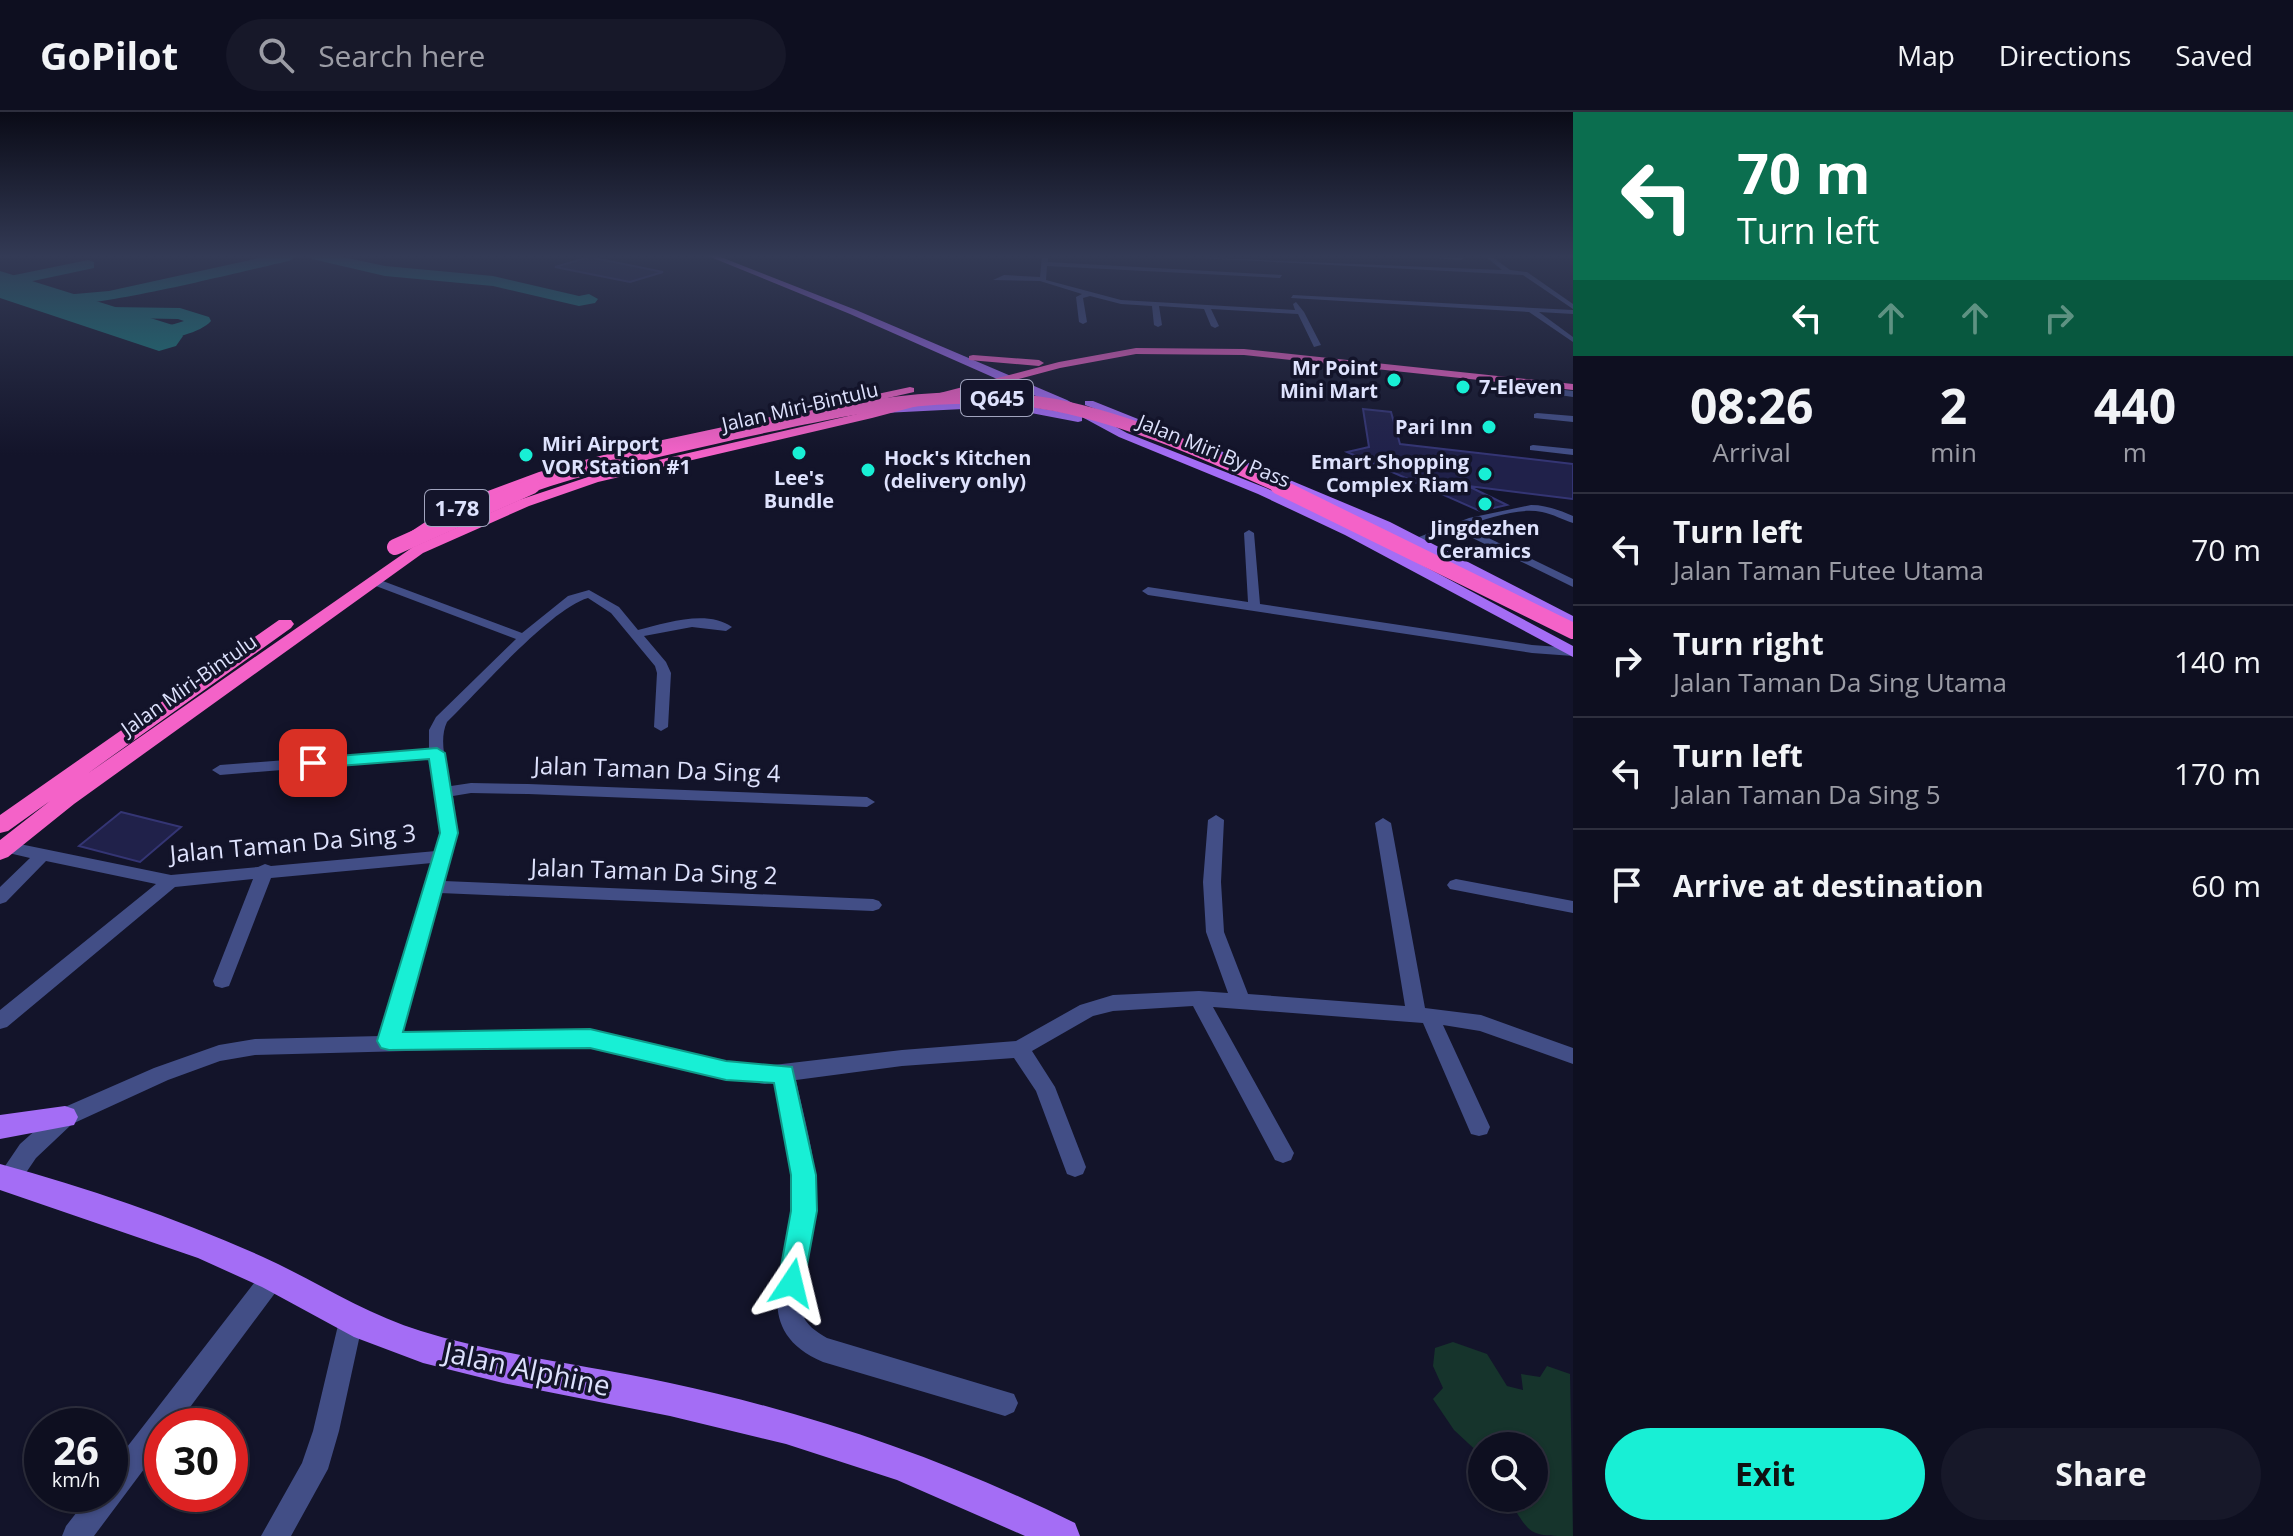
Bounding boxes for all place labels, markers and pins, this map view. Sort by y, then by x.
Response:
place label: Mr Point Mini Mart [1280,354,1378,404]
marker: Mr Point Mini Mart [1385,371,1403,389]
place label: 7-Eleven [1479,373,1562,400]
marker: 7-Eleven [1454,378,1472,396]
place label: Pari Inn [1395,413,1473,440]
marker: Pari Inn [1480,418,1498,436]
place label: Miri Airport VOR Station #1 [542,430,691,480]
marker: Lee's Bundle [790,444,808,462]
place label: Hock's Kitchen (delivery only) [884,444,1031,494]
marker: Miri Airport VOR Station #1 [517,446,535,464]
place label: Emart Shopping Complex Riam [1311,448,1470,498]
marker: Hock's Kitchen (delivery only) [859,461,877,479]
place label: Lee's Bundle [764,464,834,514]
marker: Emart Shopping Complex Riam [1476,465,1494,483]
marker: Jingdezhen Ceramics [1476,495,1494,513]
place label: Jingdezhen Ceramics [1428,514,1540,564]
pin [279,729,347,797]

